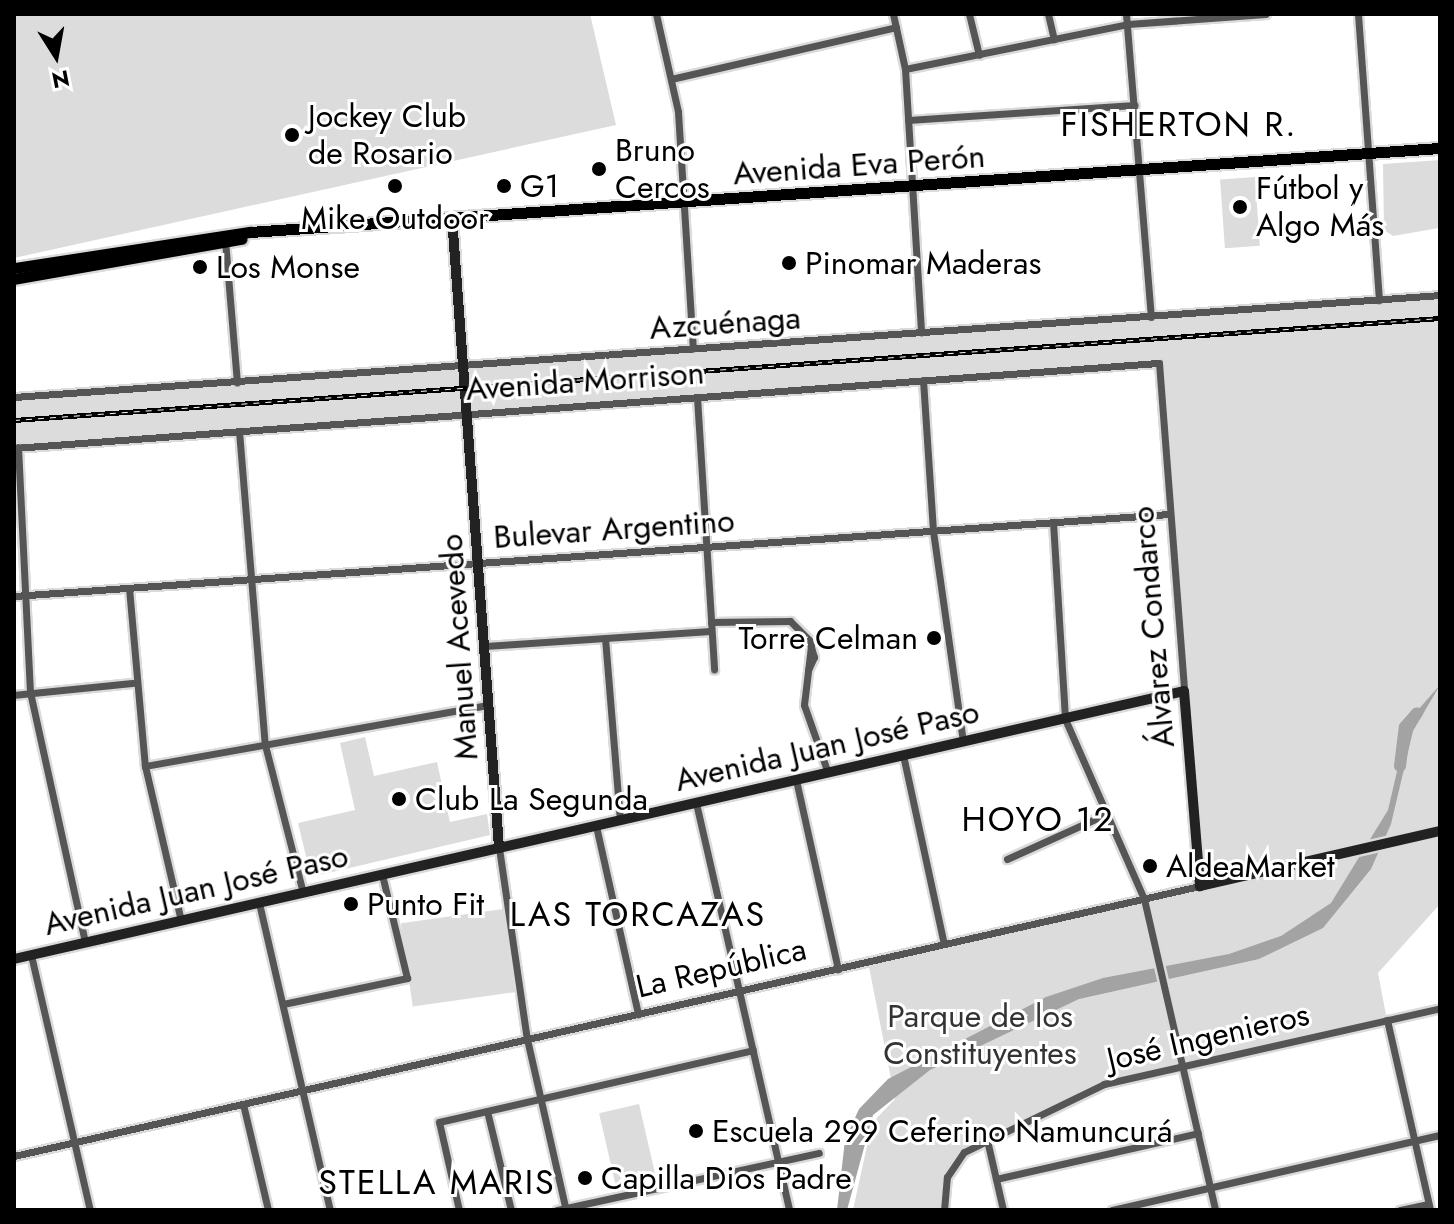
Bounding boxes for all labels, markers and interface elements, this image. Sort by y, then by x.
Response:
north arrow [16,16,96,96]
text: N [49,62,72,97]
place label: Jockey Club de Rosario [308,98,466,173]
district label: FISHERTON R. [1061,105,1297,145]
marker: Jockey Club de Rosario [283,126,301,144]
place label: Bruno Cercos [615,132,710,207]
street label: Avenida Eva Perón [732,137,986,193]
marker: Bruno Cercos [590,160,608,178]
place label: G1 [520,167,559,205]
place label: Fútbol y Algo Más [1256,170,1384,245]
marker: Mike Outdoor [386,177,404,195]
marker: G1 [495,177,513,195]
marker: Fútbol y Algo Más [1231,198,1249,216]
place label: Mike Outdoor [301,199,489,237]
place label: Pinomar Maderas [805,244,1041,282]
place label: Los Monse [216,248,360,286]
marker: Pinomar Maderas [780,254,798,272]
marker: Los Monse [191,258,209,276]
street label: Azcuénaga [648,299,802,347]
street label: Avenida Morrison [465,354,705,408]
street label: Bulevar Argentino [492,501,736,557]
street label: Álvarez Condarco [1123,505,1183,749]
street label: Manuel Acevedo [432,533,486,761]
place label: Torre Celman [738,619,918,657]
marker: Torre Celman [925,629,943,647]
street label: Avenida Juan José Paso [671,692,983,800]
place label: Club La Segunda [415,780,648,818]
marker: Club La Segunda [390,790,408,808]
district label: HOYO 12 [961,800,1115,840]
street label: Avenida Juan José Paso [40,836,352,944]
place label: AldeaMarket [1166,847,1335,885]
marker: AldeaMarket [1141,857,1159,875]
place label: Punto Fit [367,885,484,923]
marker: Punto Fit [342,895,360,913]
district label: LAS TORCAZAS [510,895,766,935]
street label: La República [632,930,810,1006]
street label: José Ingenieros [1103,995,1313,1079]
park label: Parque de los Constituyentes [883,998,1077,1073]
place label: Escuela 299 Ceferino Namuncurá [712,1112,1173,1150]
marker: Escuela 299 Ceferino Namuncurá [687,1122,705,1140]
place label: Capilla Dios Padre [601,1159,852,1197]
district label: STELLA MARIS [318,1163,556,1203]
marker: Capilla Dios Padre [576,1169,594,1187]

